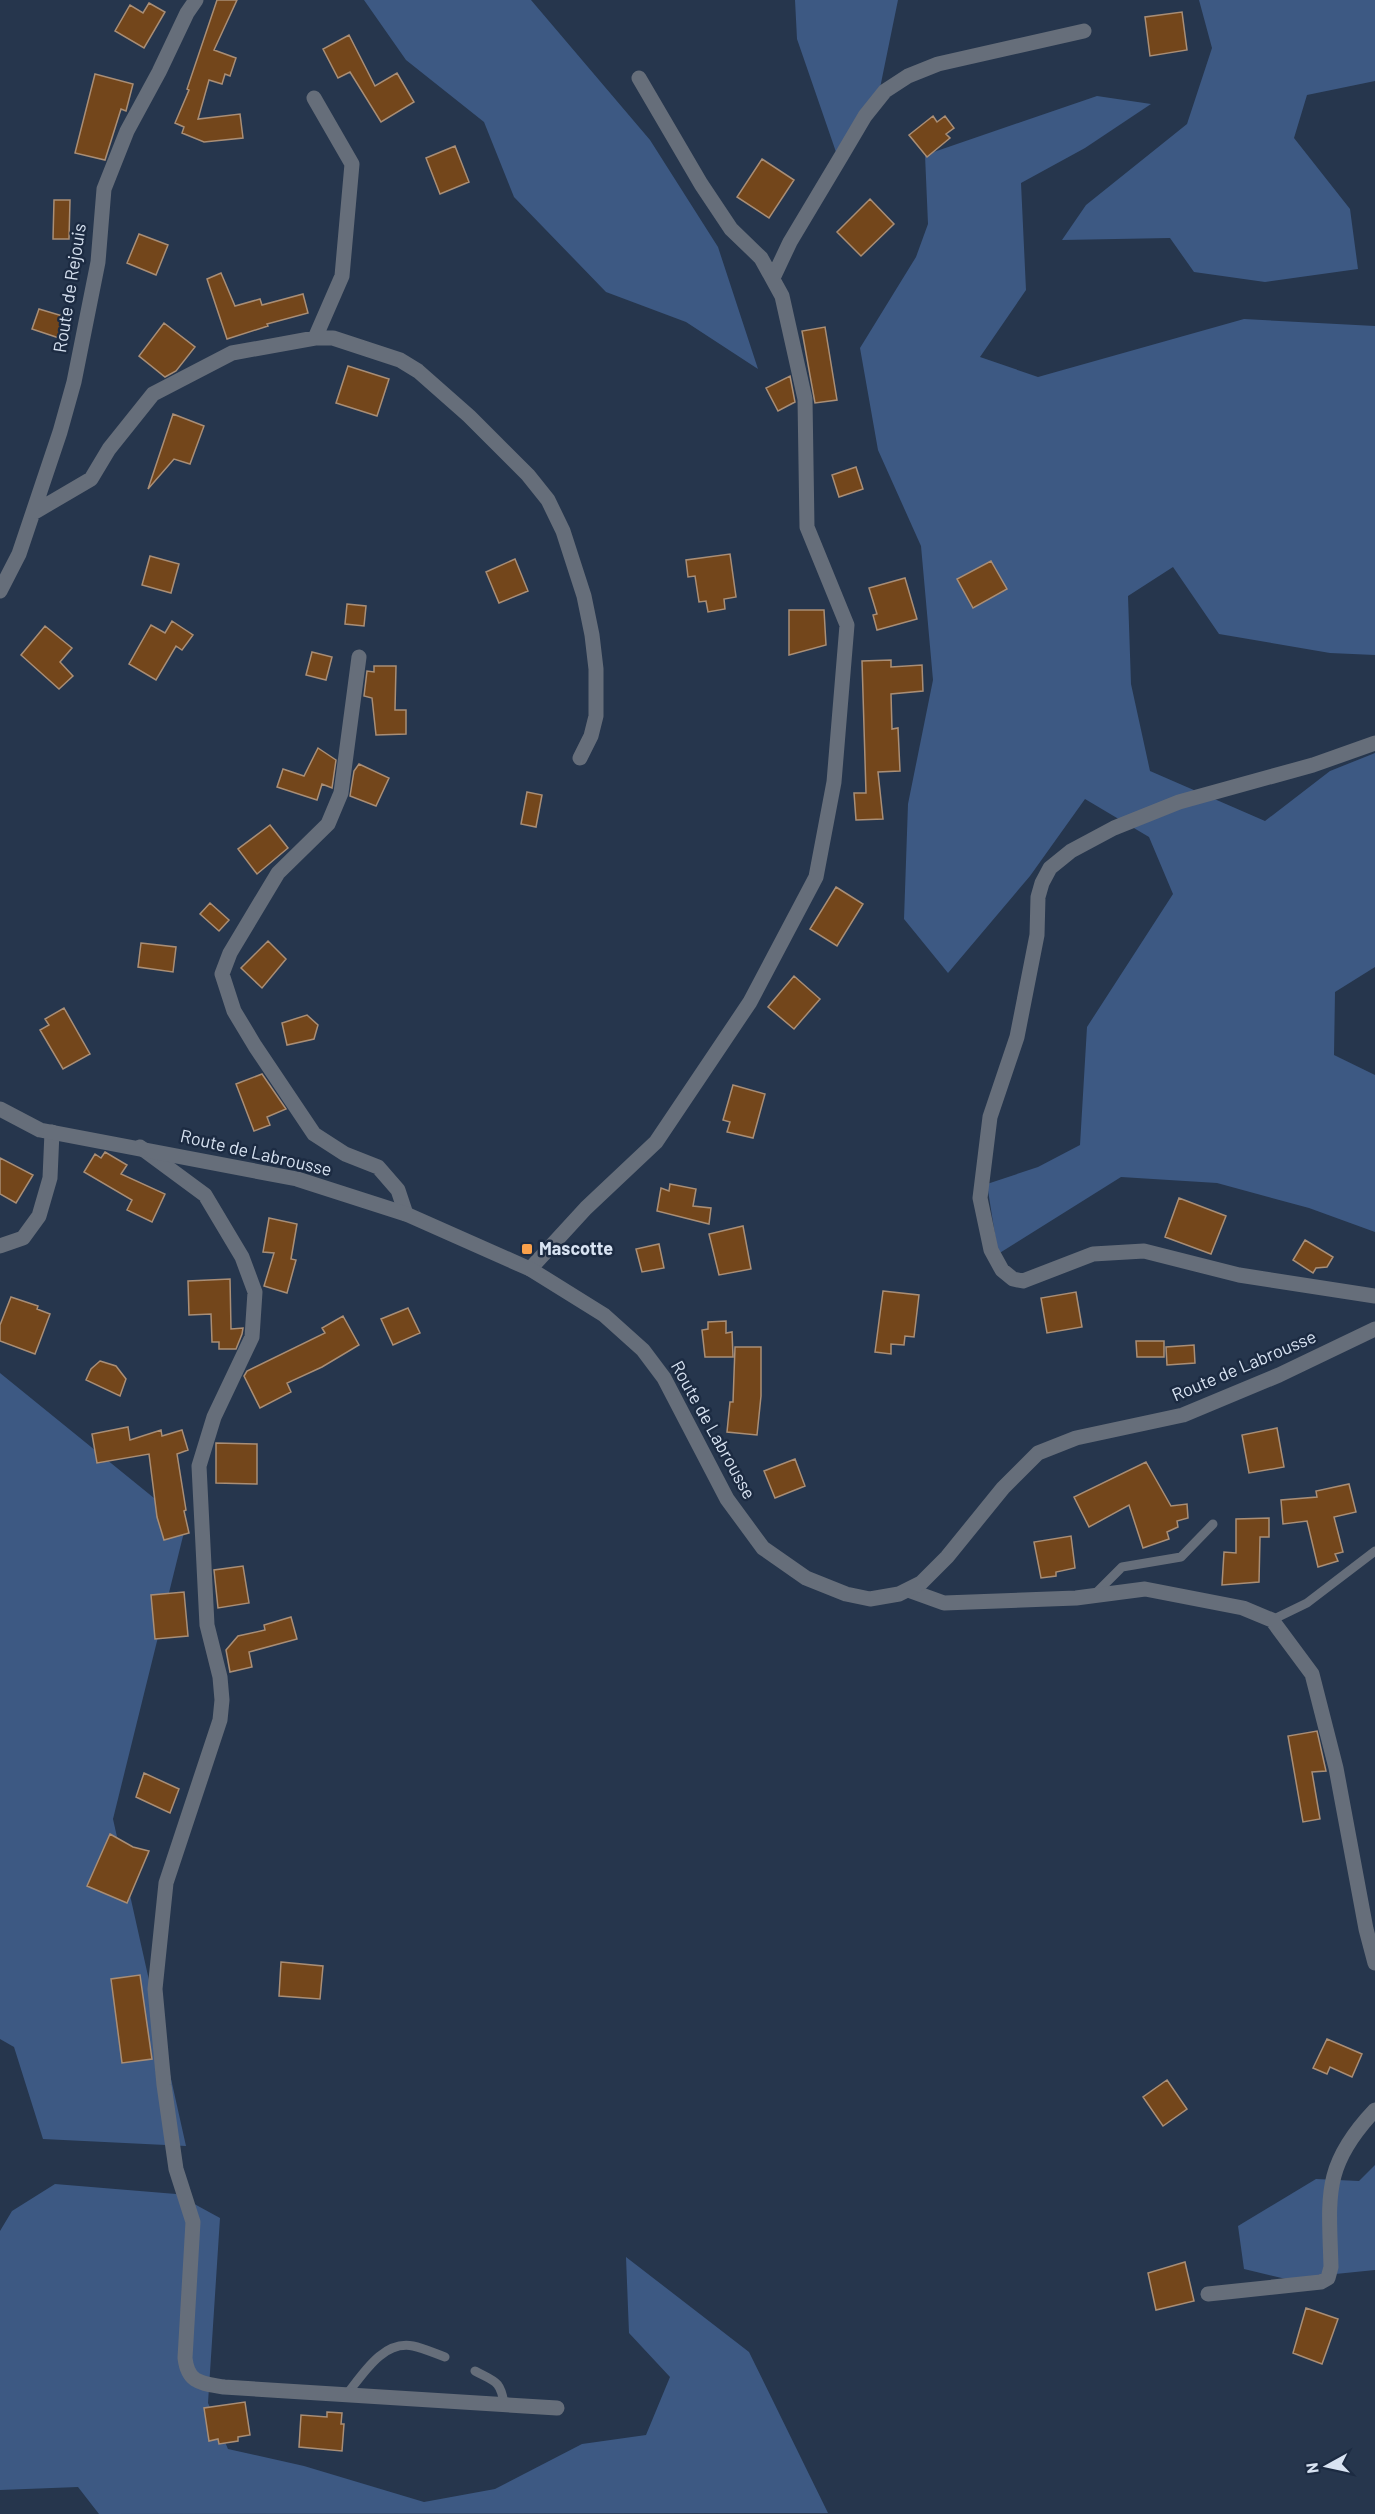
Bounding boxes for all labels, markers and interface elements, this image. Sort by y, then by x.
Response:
street label: Route de Rejouis [48,222,90,354]
street label: Route de Labrousse [178,1124,334,1180]
place label: Mascotte [539,1237,613,1259]
marker: Mascotte [520,1242,534,1256]
street label: Route de Labrousse [1168,1325,1319,1405]
street label: Route de Labrousse [667,1357,761,1503]
north arrow [1297,2436,1357,2496]
text: N [1302,2462,1322,2475]

